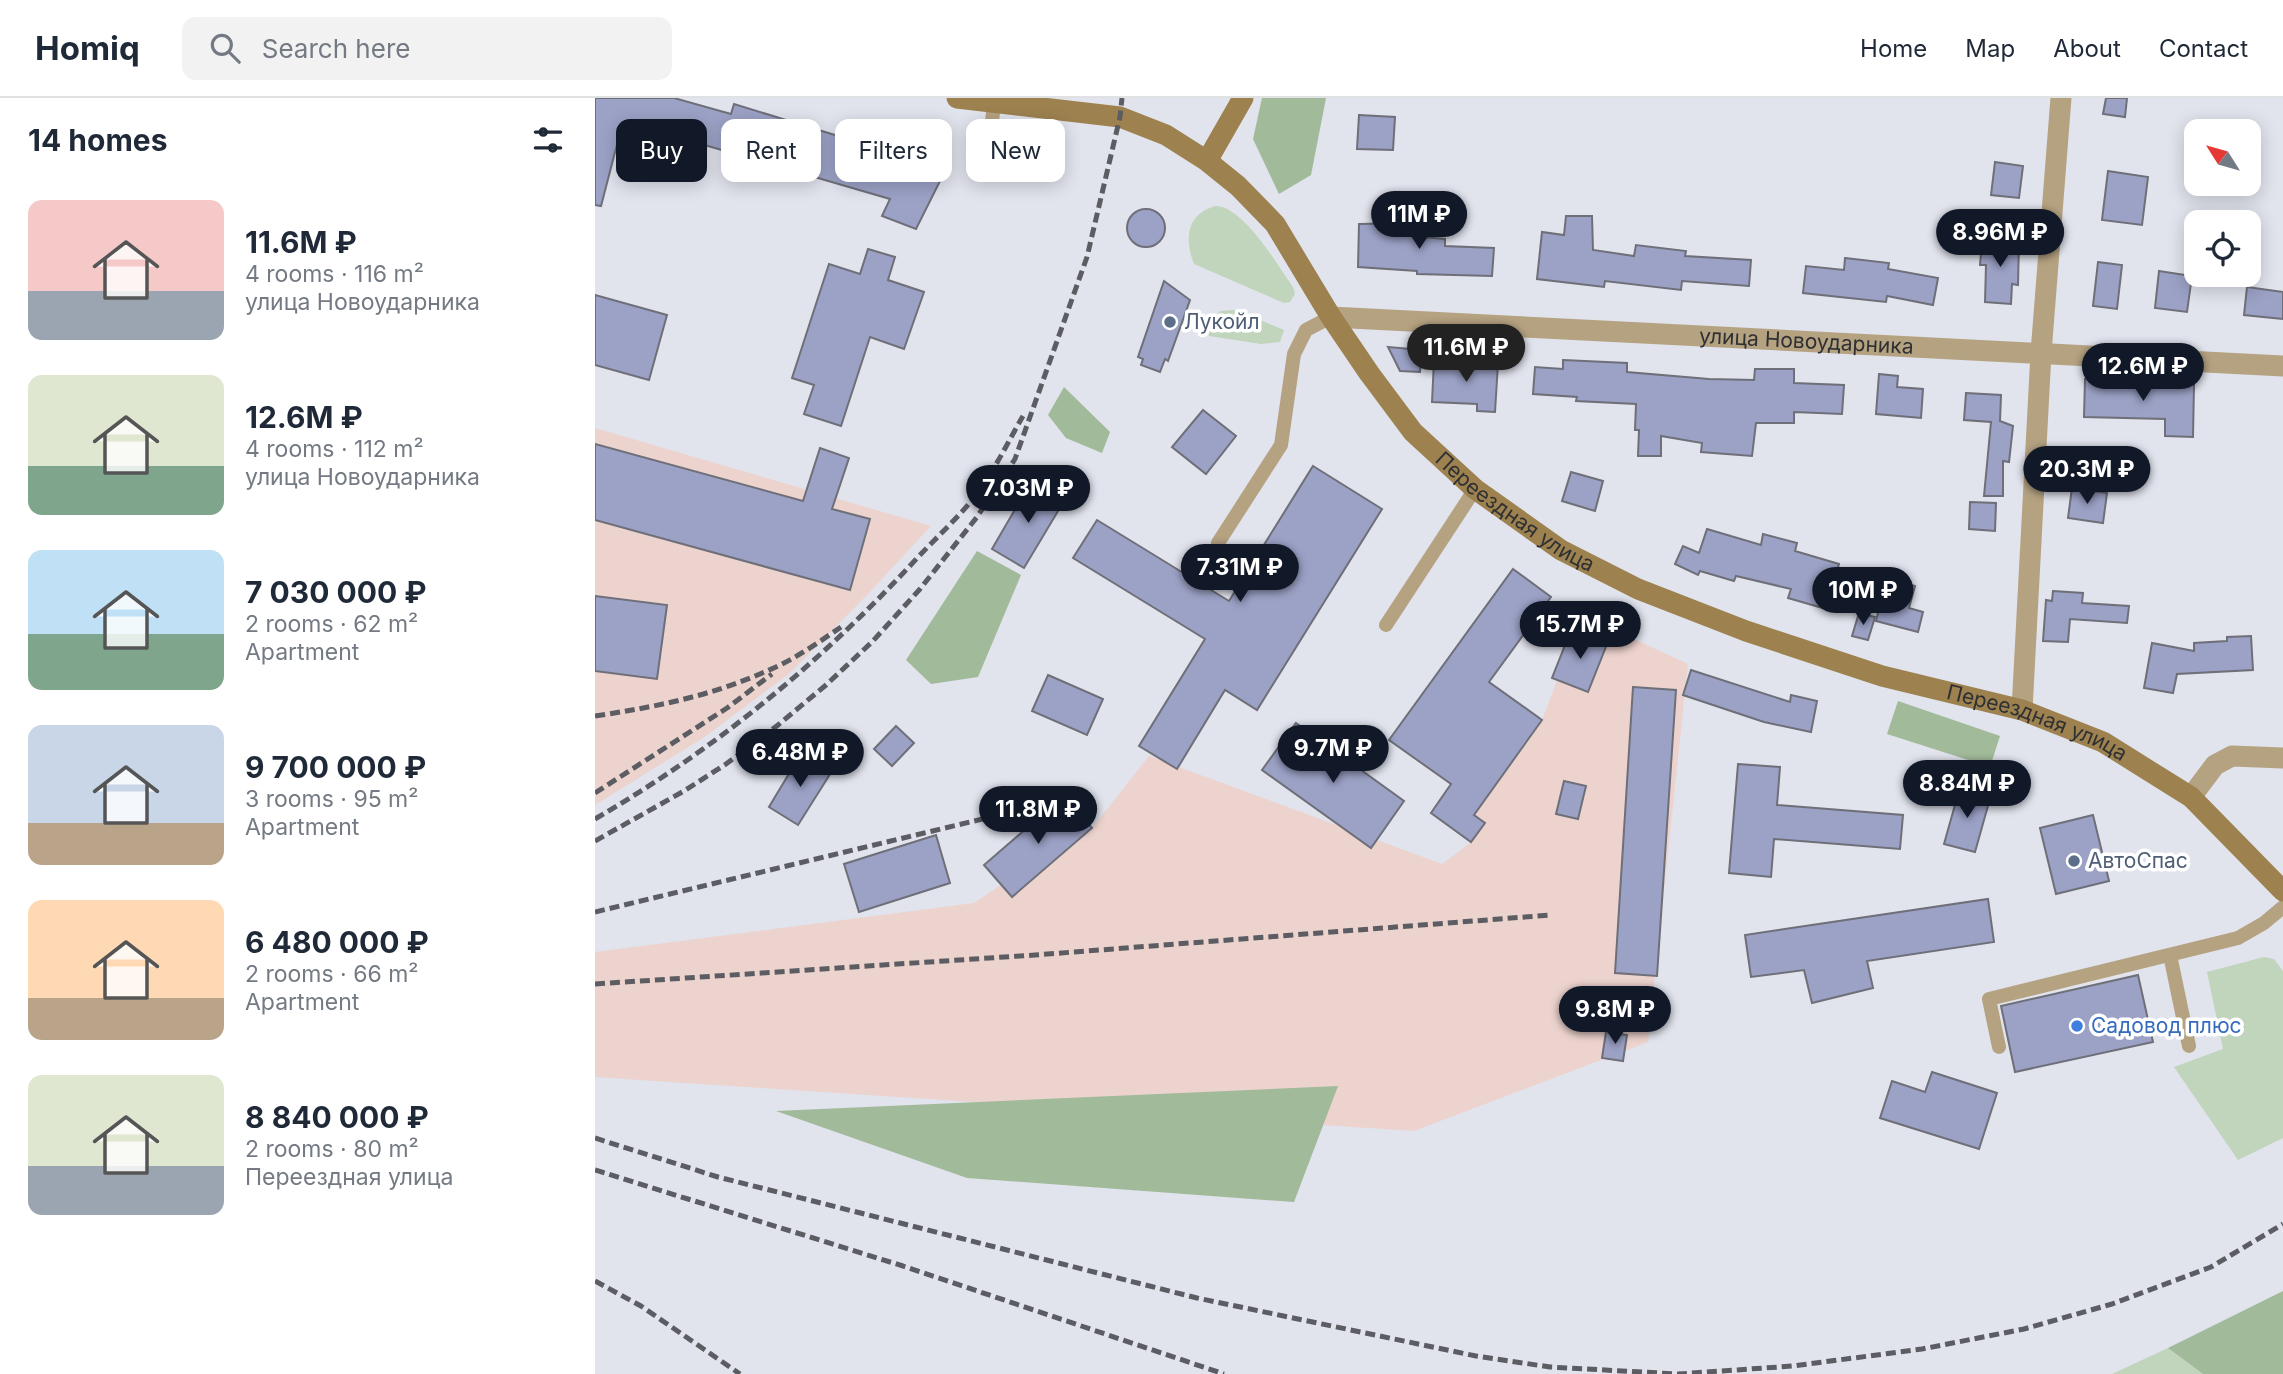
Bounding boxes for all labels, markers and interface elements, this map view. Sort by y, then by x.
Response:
search box [182,17,672,80]
text: Homiq [35,28,140,68]
icon: search [206,29,244,67]
text: Search here [262,33,410,64]
text: Home [1860,34,1927,63]
text: Map [1965,34,2015,63]
text: About [2053,34,2121,63]
text: Contact [2159,34,2248,63]
chip: Buy [616,119,707,182]
chip: Rent [721,119,821,182]
chip: Filters [835,119,952,182]
chip: New [966,119,1065,182]
north arrow [2184,119,2261,196]
map controls [2184,119,2261,287]
icon: filters [529,121,567,159]
text: 14 homes [28,122,167,158]
pin: 11M ₽ [1370,192,1468,251]
text: 11M ₽ [1387,200,1451,228]
pin: 8.96M ₽ [1935,209,2065,269]
button: locate [2184,210,2261,287]
text: 8.96M ₽ [1952,218,2048,246]
text: 11.6M ₽ [245,224,357,260]
icon: home [84,228,168,312]
text: 4 rooms · 116 m² [245,260,424,288]
text: улица Новоударника [245,288,480,316]
place label: Лукойл [1184,309,1260,334]
marker: Лукойл [1162,314,1178,330]
street label: улица Новоударника [1699,323,1914,359]
pin: 11.6M ₽ [1401,324,1531,384]
text: 11.6M ₽ [1423,333,1509,361]
pin: 12.6M ₽ [2078,344,2208,403]
text: 12.6M ₽ [2098,352,2188,380]
text: 12.6M ₽ [245,399,363,435]
icon: home [84,403,168,487]
text: 4 rooms · 112 m² [245,435,424,463]
street label: Переездная улица [1431,446,1599,577]
pin: 20.3M ₽ [2022,446,2152,506]
text: 20.3M ₽ [2039,455,2135,483]
text: улица Новоударника [245,463,480,491]
pin: 7.03M ₽ [963,466,1093,525]
text: 7.03M ₽ [982,474,1074,502]
pin: 7.31M ₽ [1175,545,1305,604]
text: 7.31M ₽ [1197,553,1283,581]
pin: 10M ₽ [1814,568,1912,627]
text: 7 030 000 ₽ [245,574,427,610]
text: 10M ₽ [1828,576,1898,604]
icon: home [84,578,168,662]
pin: 15.7M ₽ [1515,602,1645,661]
text: 2 rooms · 62 m² [245,610,418,638]
text: 15.7M ₽ [1536,610,1624,638]
text: Apartment [245,638,359,666]
street label: Переездная улица [1944,679,2132,766]
pin: 9.7M ₽ [1276,726,1390,785]
pin: 6.48M ₽ [735,730,865,789]
text: 9.7M ₽ [1294,734,1372,762]
text: 6.48M ₽ [752,738,848,766]
text: 9 700 000 ₽ [245,749,426,785]
icon: home [84,753,168,837]
pin: 8.84M ₽ [1902,760,2032,820]
text: 8.84M ₽ [1919,769,2015,797]
text: 3 rooms · 95 m² [245,785,418,813]
pin: 11.8M ₽ [973,786,1103,846]
text: 11.8M ₽ [995,795,1081,823]
text: Apartment [245,813,359,841]
place label: АвтоСпас [2088,848,2188,873]
marker: АвтоСпас [2066,853,2082,869]
text: 6 480 000 ₽ [245,924,429,960]
icon: home [84,928,168,1012]
text: 2 rooms · 66 m² [245,960,419,988]
pin: 9.8M ₽ [1558,986,1672,1046]
text: Apartment [245,988,359,1016]
text: 9.8M ₽ [1575,995,1655,1023]
place label: Садовод плюс [2091,1013,2242,1038]
marker: Садовод плюс [2069,1018,2085,1034]
text: 8 840 000 ₽ [245,1099,429,1135]
icon: home [84,1103,168,1187]
text: 2 rooms · 80 m² [245,1135,419,1163]
text: Переездная улица [245,1163,453,1191]

